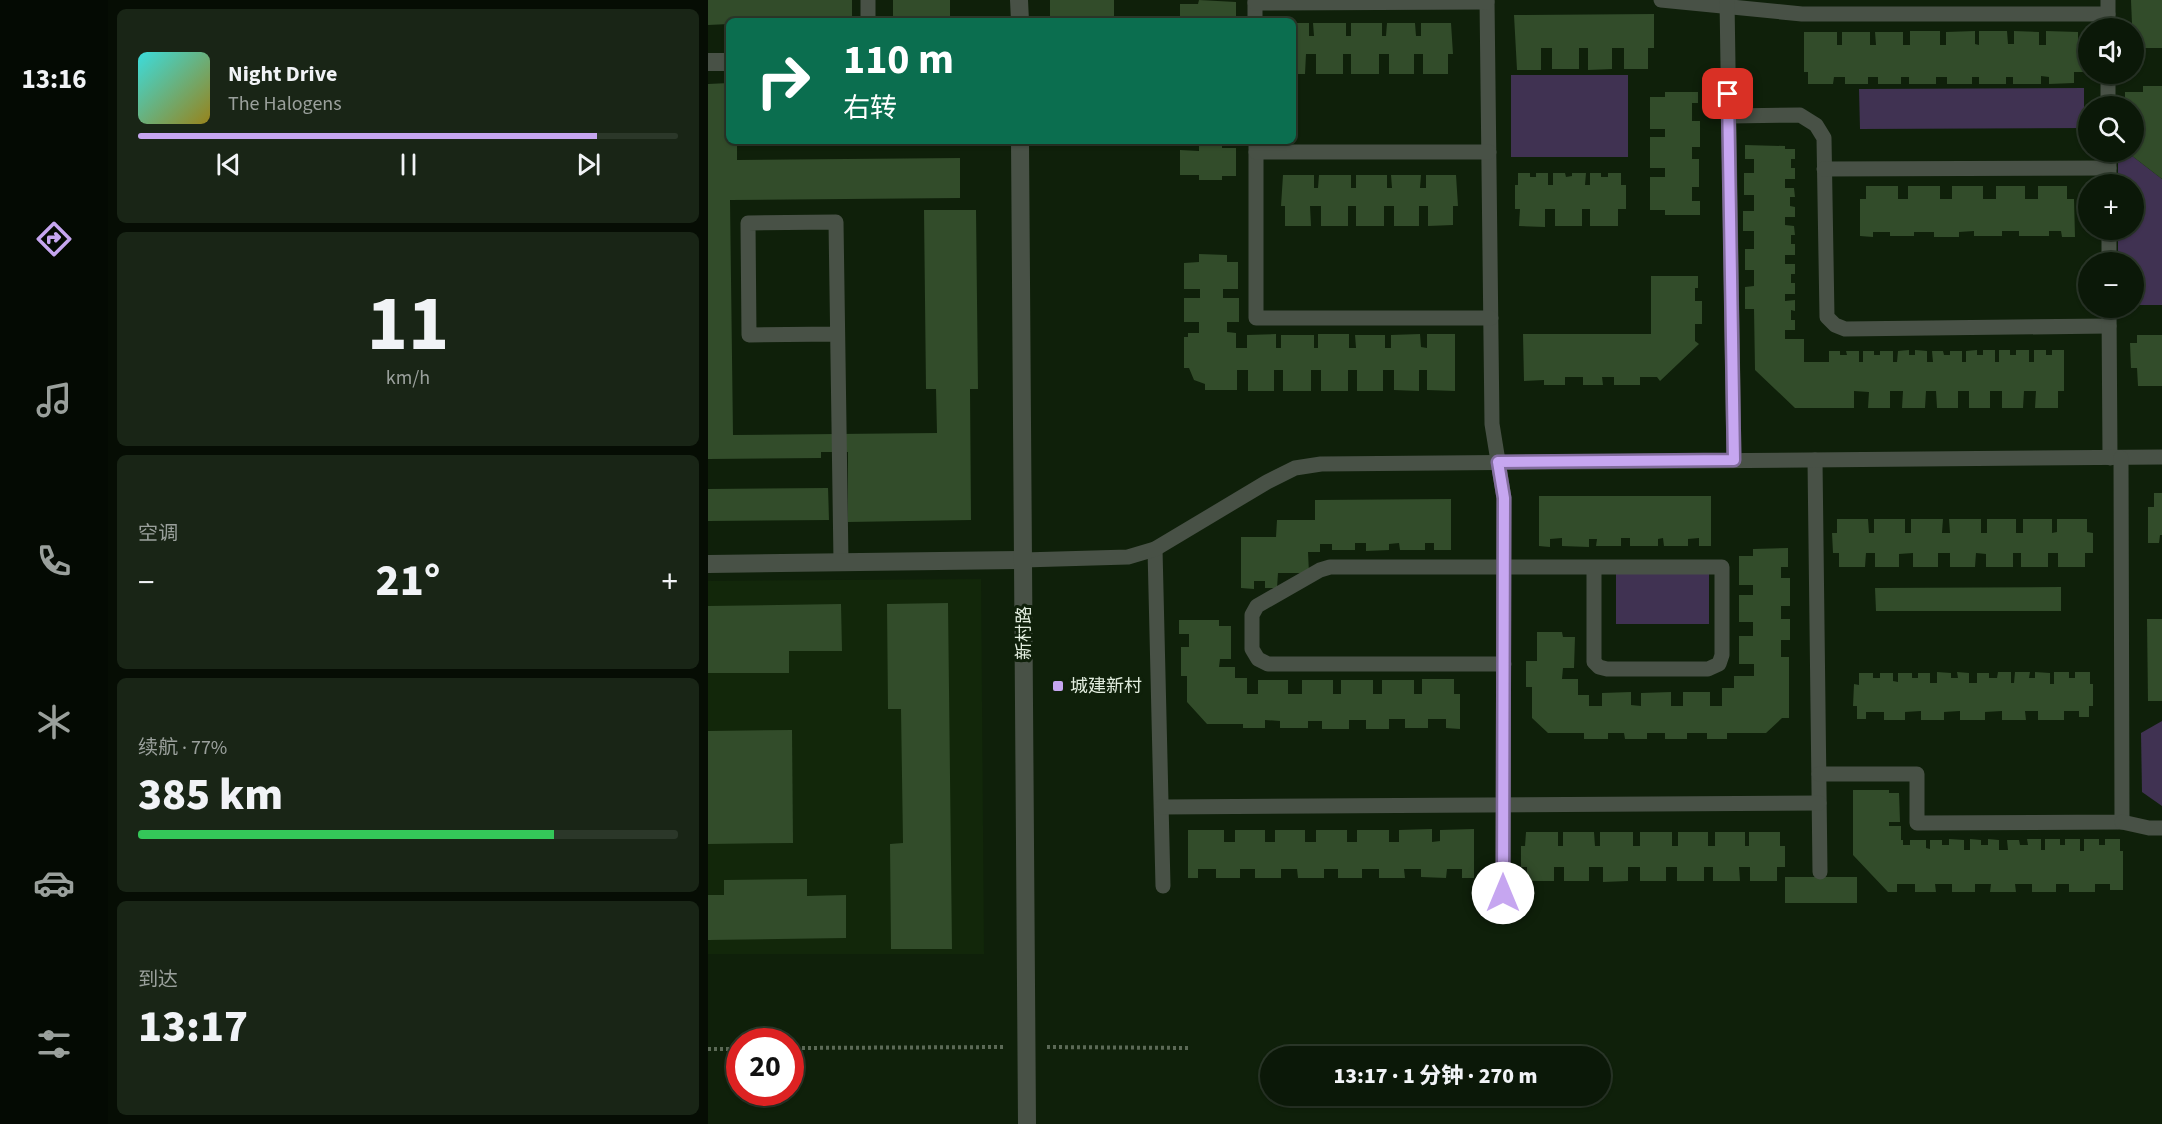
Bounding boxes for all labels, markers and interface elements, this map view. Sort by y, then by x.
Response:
map controls [2078,18,2144,318]
button: sound [2078,18,2144,84]
text: 110 m [843,30,954,90]
icon: right [744,42,822,120]
text: Night Drive [228,58,337,90]
text: 13:16 [21,60,87,99]
pin [1702,68,1753,119]
icon: arrive [1711,77,1744,110]
text: 右转 [843,89,897,128]
text: The Halogens [228,90,342,118]
button: search [2078,96,2144,162]
icon: previous [212,148,245,181]
icon: pause [392,148,425,181]
icon: next [572,148,605,181]
button: + [2078,174,2144,240]
icon: directions [33,218,75,260]
button: − [2078,252,2144,318]
text: 11 [367,269,449,380]
text: km/h [386,364,430,392]
icon: music [33,379,75,421]
text: 空调 [138,520,178,548]
icon: phone [33,540,75,582]
text: 21° [376,549,440,613]
text: − [138,559,154,606]
text: + [662,559,678,606]
street label: 新村路 [1012,606,1037,660]
place label: 城建新村 [1070,674,1142,699]
marker: 城建新村 [1051,679,1065,693]
icon: climate [33,701,75,743]
text: 续航 · 77% [138,734,227,762]
text: 385 km [138,763,283,827]
position arrow [1471,861,1535,925]
icon: car [33,862,75,904]
text: 到达 [138,966,178,994]
text: 13:17 [138,995,248,1059]
icon: filters [33,1023,75,1065]
speed limit sign: 20 [726,1028,804,1106]
text: 13:17 · 1 分钟 · 270 m [1334,1060,1537,1092]

